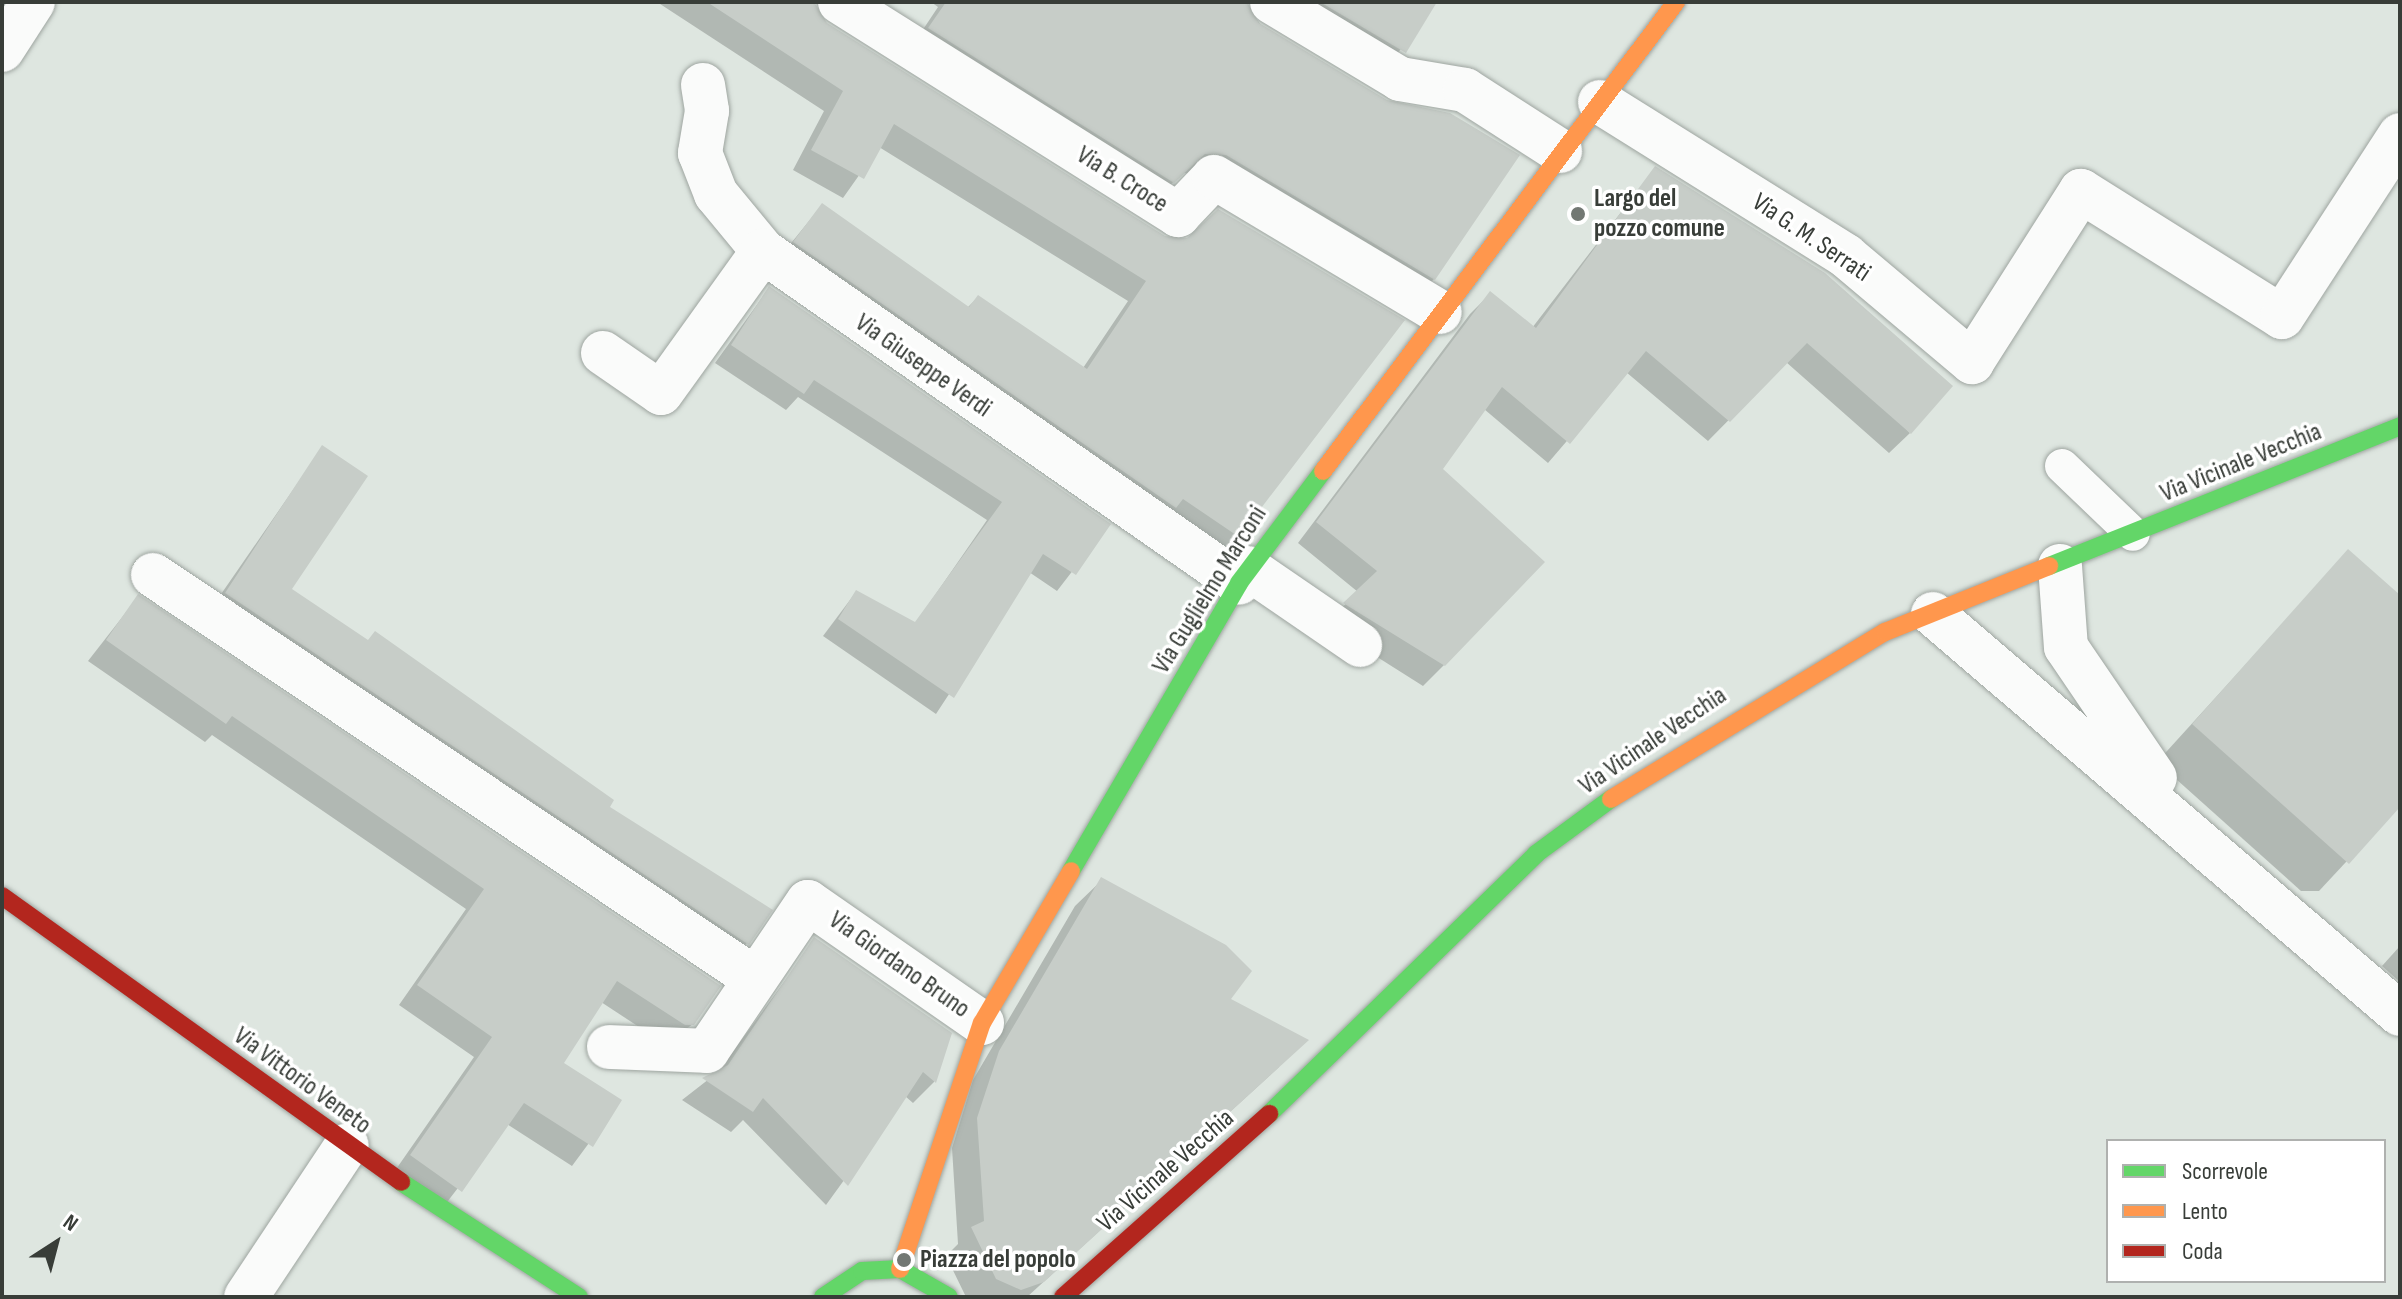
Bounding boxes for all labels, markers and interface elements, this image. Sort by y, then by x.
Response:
street label: Via B. Croce [1070,140,1174,220]
place label: Largo del pozzo comune [1594,183,1725,244]
street label: Via G. M. Serrati [1746,187,1876,289]
marker: Largo del pozzo comune [1569,205,1587,223]
street label: Via Giuseppe Verdi [849,308,997,424]
street label: Via Vicinale Vecchia [2156,417,2326,509]
street label: Via Guglielmo Marconi [1146,500,1274,680]
street label: Via Vicinale Vecchia [1573,680,1733,802]
street label: Via Giordano Bruno [822,905,976,1025]
street label: Via Vittorio Veneto [227,1021,377,1141]
street label: Via Vicinale Vecchia [1091,1103,1241,1239]
legend [2106,1139,2386,1283]
text: Scorrevole [2182,1157,2268,1186]
text: Lento [2182,1197,2228,1226]
north arrow [16,1203,96,1283]
text: N [58,1209,83,1238]
text: Coda [2182,1237,2223,1266]
place label: Piazza del popolo [920,1244,1076,1276]
marker: Piazza del popolo [895,1251,913,1269]

